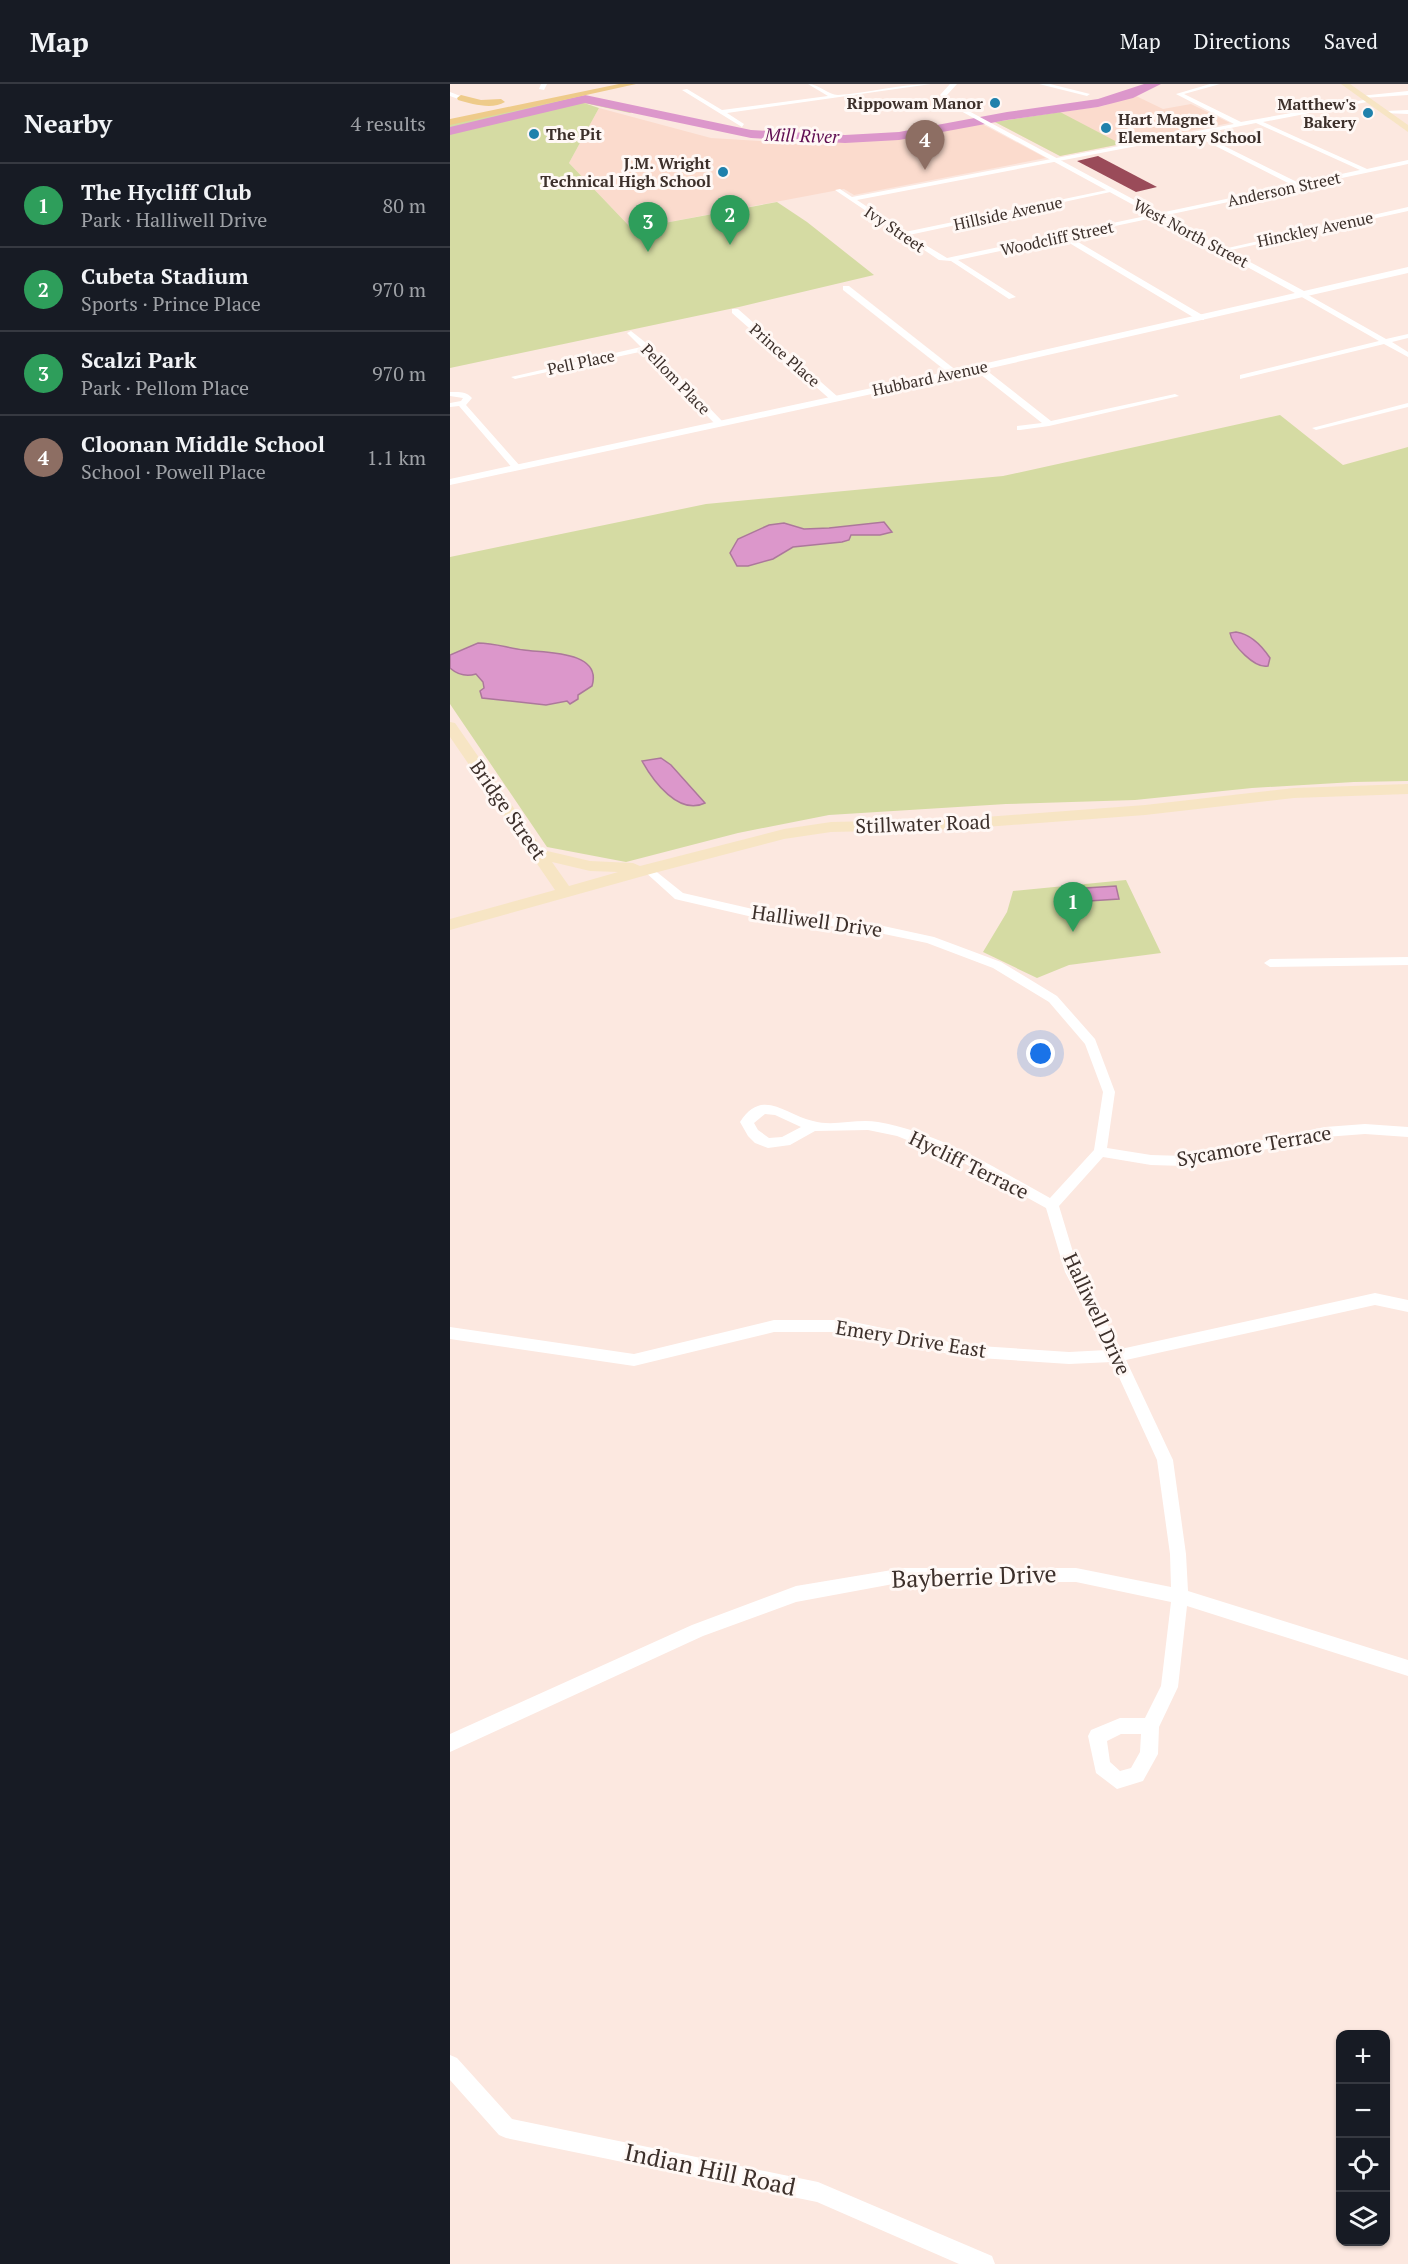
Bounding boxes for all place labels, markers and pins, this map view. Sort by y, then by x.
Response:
place label: Rippowam Manor [847,92,983,114]
place label: Matthew's Bakery [1278,93,1357,133]
marker: Rippowam Manor [988,96,1002,110]
marker: Matthew's Bakery [1361,106,1375,120]
place label: Hart Magnet Elementary School [1118,108,1262,148]
pin: 4 [906,120,944,170]
marker: Hart Magnet Elementary School [1099,121,1113,135]
place label: The Pit [546,123,602,145]
marker: The Pit [527,127,541,141]
place label: J.M. Wright Technical High School [540,152,712,192]
marker: J.M. Wright Technical High School [716,165,730,179]
pin: 2 [710,196,750,245]
pin: 3 [628,202,668,252]
pin: 1 [1054,882,1092,932]

